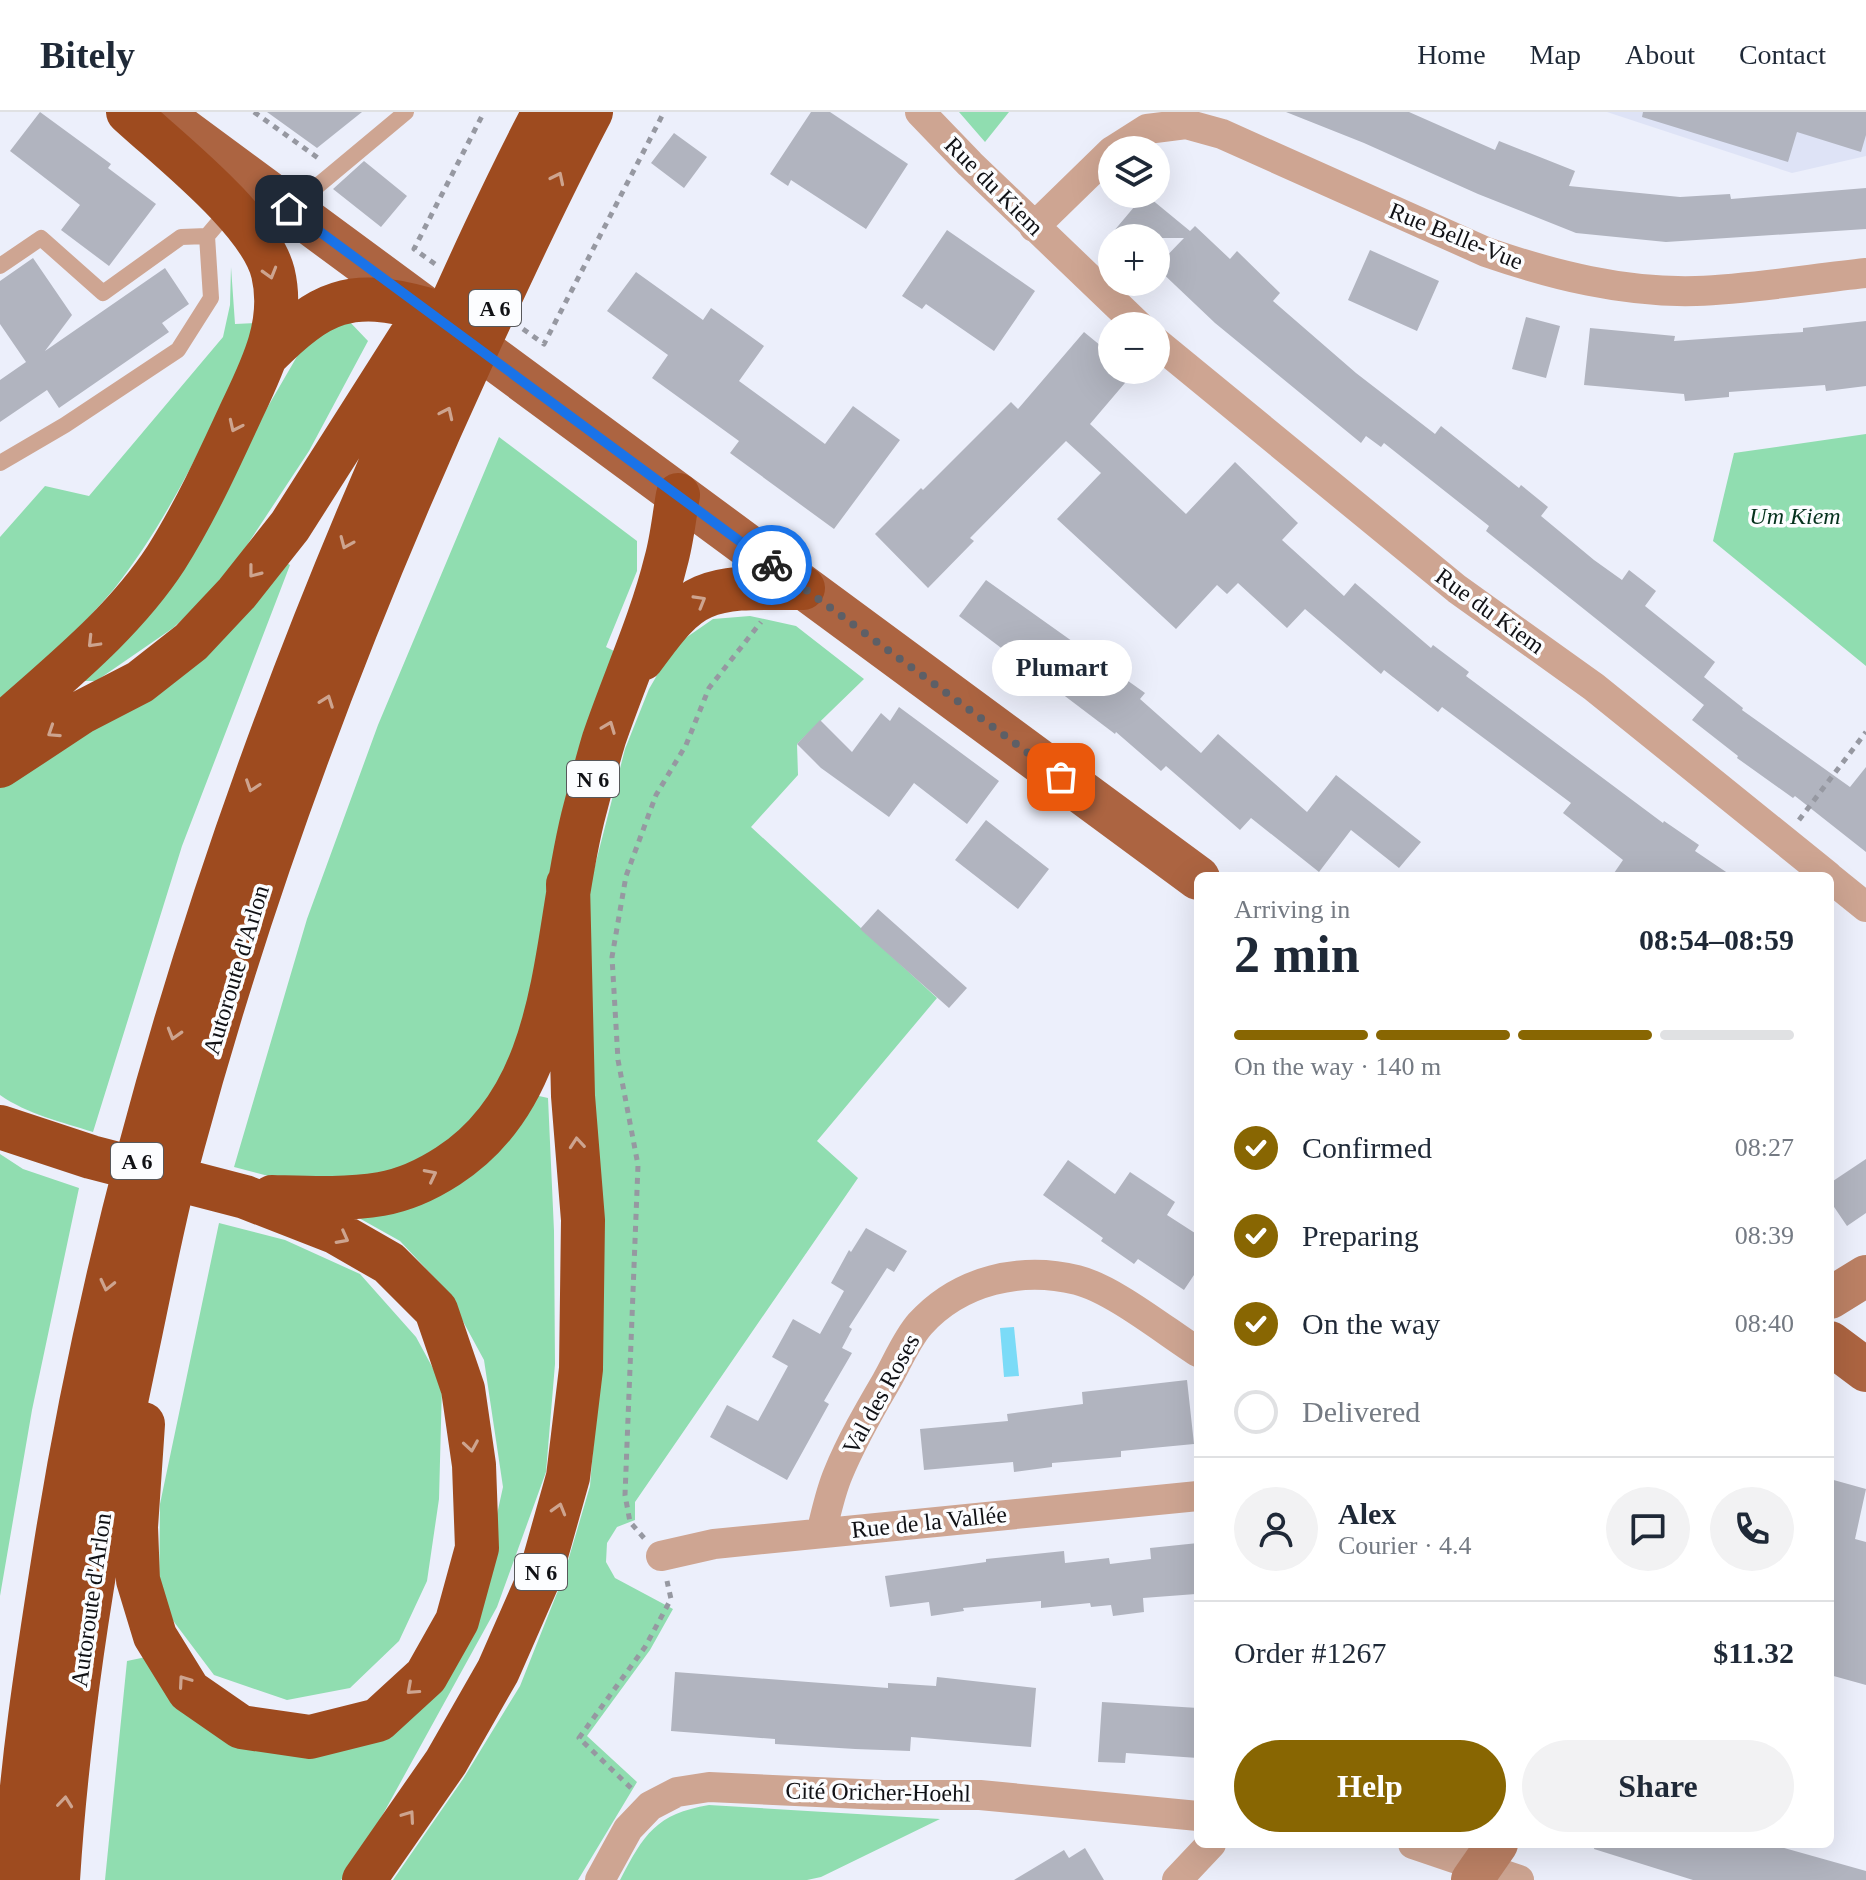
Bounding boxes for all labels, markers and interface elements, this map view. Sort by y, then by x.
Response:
text: Bitely [40,34,135,76]
text: Home [1417,39,1486,70]
text: Map [1530,39,1581,70]
text: About [1625,39,1695,70]
text: Contact [1739,39,1826,70]
street label: Rue du Kiem [940,132,1049,241]
map controls [1098,136,1170,384]
button: layers [1098,136,1170,208]
one-way arrow [548,172,564,186]
pin [255,175,323,243]
icon: home [267,187,311,231]
street label: Rue Belle-Vue [1385,197,1527,275]
button: + [1098,224,1170,296]
one-way arrow [261,265,277,279]
road number: A 6 [469,290,521,326]
button: − [1098,312,1170,384]
one-way arrow [437,407,453,421]
one-way arrow [228,418,244,432]
park label: Um Kiem [1749,503,1841,529]
courier [732,525,812,605]
one-way arrow [339,535,355,549]
icon: bike [750,543,794,587]
one-way arrow [250,563,264,578]
street label: Rue du Kiem [1431,563,1550,659]
one-way arrow [692,596,706,611]
one-way arrow [88,633,102,647]
callout: Plumart [991,641,1131,697]
text: Plumart [1016,653,1108,682]
one-way arrow [317,695,334,709]
one-way arrow [599,721,616,735]
one-way arrow [47,722,61,737]
pin [1027,743,1095,811]
icon: bag [1039,755,1083,799]
road number: N 6 [567,761,619,797]
one-way arrow [246,778,262,792]
street label: Autoroute d'Arlon [198,882,274,1058]
text: Arriving in [1234,895,1350,924]
text: 08:54–08:59 [1639,923,1794,956]
text: 2 min [1234,926,1360,983]
one-way arrow [167,1026,183,1040]
text: On the way · 140 m [1234,1052,1441,1081]
icon: check [1234,1126,1278,1170]
text: Confirmed [1302,1131,1432,1164]
text: 08:27 [1735,1133,1794,1162]
one-way arrow [569,1136,586,1149]
road number: A 6 [111,1143,163,1179]
one-way arrow [423,1170,438,1185]
icon: check [1234,1214,1278,1258]
text: Preparing [1302,1219,1419,1252]
text: 08:39 [1735,1221,1794,1250]
one-way arrow [335,1228,349,1243]
one-way arrow [99,1278,116,1291]
icon: check [1234,1302,1278,1346]
text: On the way [1302,1307,1440,1340]
text: 08:40 [1735,1309,1794,1338]
street label: Val des Roses [837,1329,925,1459]
text: Delivered [1302,1395,1420,1428]
one-way arrow [462,1439,479,1453]
button: person [1234,1487,1318,1571]
button: chat [1606,1487,1690,1571]
button: phone [1710,1487,1794,1571]
text: Alex [1338,1497,1396,1530]
street label: Rue de la Vallée [850,1501,1008,1543]
one-way arrow [550,1502,566,1516]
street label: Autoroute d'Arlon [66,1511,116,1689]
text: Courier · 4.4 [1338,1531,1472,1560]
road number: N 6 [515,1554,567,1590]
text: Order #1267 [1234,1636,1386,1669]
text: $11.32 [1713,1636,1794,1669]
one-way arrow [179,1676,194,1690]
one-way arrow [407,1679,422,1693]
button: Help [1234,1740,1506,1832]
button: Share [1522,1740,1794,1832]
street label: Cité Oricher-Hoehl [785,1777,971,1807]
one-way arrow [56,1795,73,1809]
one-way arrow [399,1810,414,1824]

